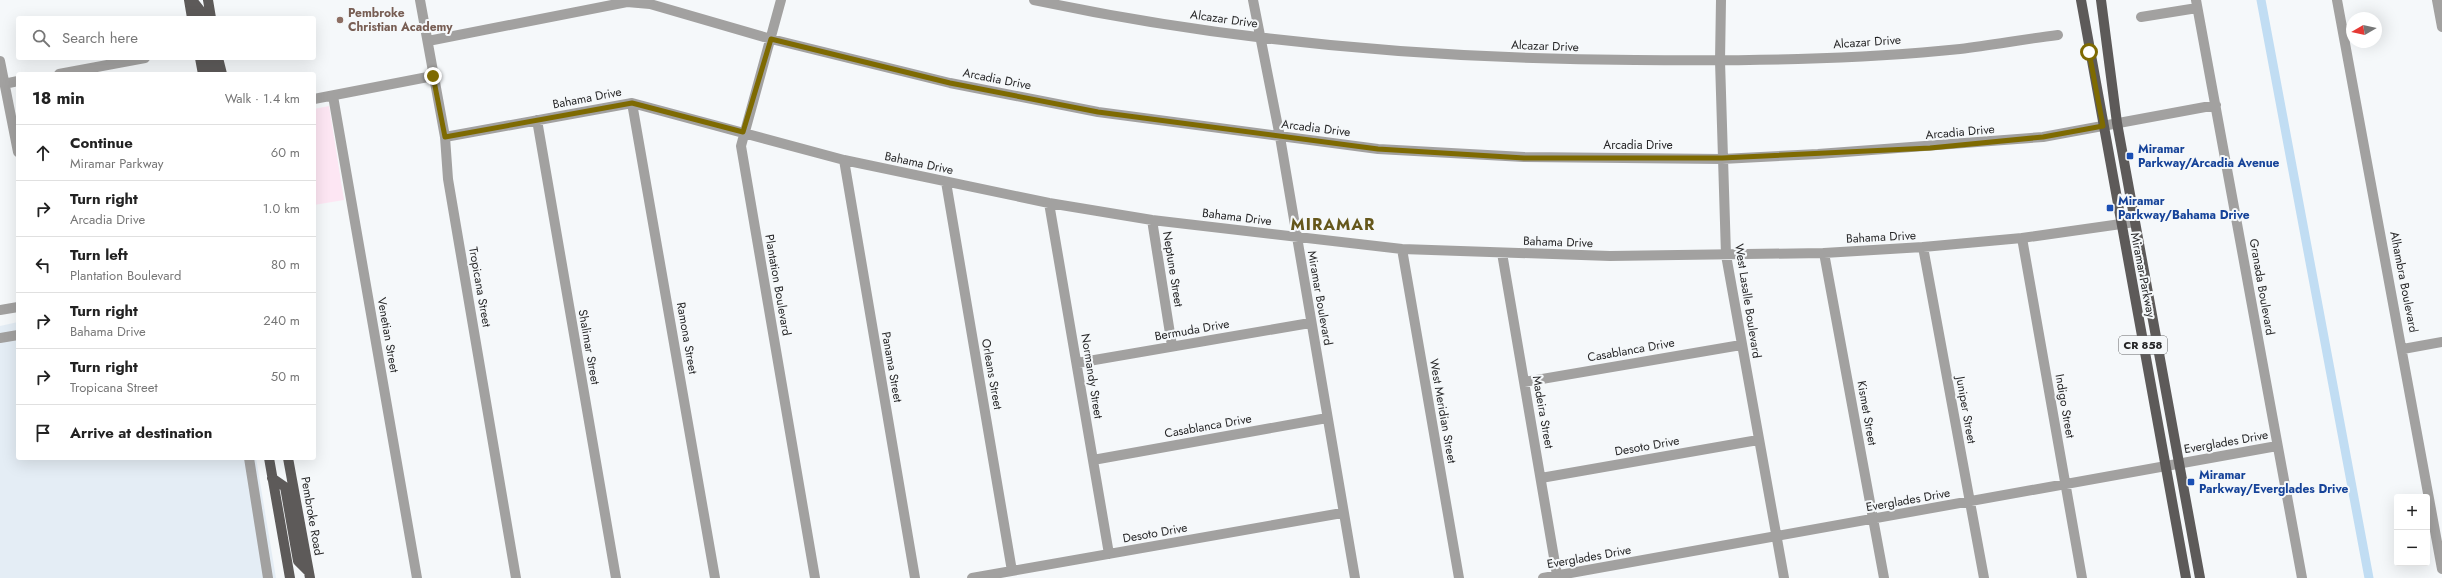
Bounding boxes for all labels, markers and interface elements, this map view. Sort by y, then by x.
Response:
place label: Pembroke Christian Academy [348,4,453,36]
street label: Alcazar Drive [1189,5,1259,33]
north arrow [2346,12,2382,48]
marker: Pembroke Christian Academy [335,15,345,25]
search box [16,16,316,60]
icon: search [30,27,52,49]
text: Search here [62,27,138,49]
street label: Alcazar Drive [1833,31,1901,53]
street label: Alcazar Drive [1511,36,1579,56]
route start [2080,43,2098,61]
street label: Arcadia Drive [961,64,1033,94]
route end [424,67,442,85]
street label: Bahama Drive [551,82,623,114]
text: 18 min [32,86,85,110]
text: Walk · 1.4 km [225,89,300,108]
street label: Arcadia Drive [1280,115,1352,141]
street label: Arcadia Drive [1925,120,1995,144]
text: Continue [70,132,133,154]
street label: Arcadia Drive [1603,136,1673,154]
place label: Miramar Parkway/Arcadia Avenue [2138,140,2280,172]
icon: ahead [32,142,54,164]
text: 60 m [271,143,300,162]
street label: Bahama Drive [883,147,955,179]
marker: Miramar Parkway/Arcadia Avenue [2125,151,2135,161]
text: Miramar Parkway [70,154,163,173]
text: Turn right [70,188,138,210]
place label: Miramar Parkway/Bahama Drive [2118,192,2250,224]
icon: right [32,198,54,220]
text: 1.0 km [263,199,300,218]
marker: Miramar Parkway/Bahama Drive [2105,203,2115,213]
street label: Bahama Drive [1201,204,1273,230]
text: Arcadia Drive [70,210,145,229]
district label: MIRAMAR [1291,213,1375,236]
street label: Bahama Drive [1846,226,1916,248]
street label: Neptune Street [1158,230,1188,308]
street label: Alhambra Boulevard [2385,230,2423,334]
street label: Miramar Parkway [2126,231,2160,320]
street label: Bahama Drive [1523,232,1593,252]
street label: Plantation Boulevard [760,233,796,337]
street label: Granada Boulevard [2245,237,2279,337]
street label: West Lasalle Boulevard [1730,242,1766,360]
text: Turn left [70,244,128,266]
street label: Tropicana Street [464,246,496,329]
street label: Miramar Boulevard [1303,249,1337,347]
icon: left [32,254,54,276]
text: 80 m [271,255,300,274]
text: Plantation Boulevard [70,266,181,285]
street label: Venetian Street [373,296,403,374]
text: Turn right [70,300,138,322]
street label: Ramona Street [672,301,702,375]
street label: Shalimar Street [574,308,604,386]
icon: right [32,310,54,332]
text: 240 m [263,311,300,330]
street label: Bermuda Drive [1153,315,1231,345]
text: Bahama Drive [70,322,146,341]
street label: Panama Street [877,330,907,404]
street label: Normandy Street [1076,332,1108,420]
street label: Casablanca Drive [1586,333,1676,367]
road number: CR 858 [2119,336,2167,354]
street label: Orleans Street [977,337,1007,411]
text: Turn right [70,356,138,378]
street label: West Meridian Street [1425,357,1461,465]
icon: right [32,366,54,388]
text: 50 m [271,367,300,386]
street label: Juniper Street [1951,373,1981,445]
street label: Indigo Street [2051,373,2080,440]
street label: Madeira Street [1528,374,1558,450]
text: Tropicana Street [70,378,158,397]
street label: Kismet Street [1852,379,1882,447]
street label: Casablanca Drive [1163,409,1253,443]
icon: arrive [32,422,54,444]
text: Arrive at destination [70,422,212,444]
street label: Everglades Drive [2182,426,2270,458]
street label: Desoto Drive [1613,431,1681,461]
place label: Miramar Parkway/Everglades Drive [2199,466,2349,498]
street label: Pembroke Road [296,475,328,557]
marker: Miramar Parkway/Everglades Drive [2186,477,2196,487]
street label: Everglades Drive [1864,484,1952,516]
map controls [2394,494,2430,566]
button: + [2394,494,2430,530]
street label: Desoto Drive [1121,518,1189,548]
button: − [2394,530,2430,566]
street label: Everglades Drive [1545,541,1633,573]

